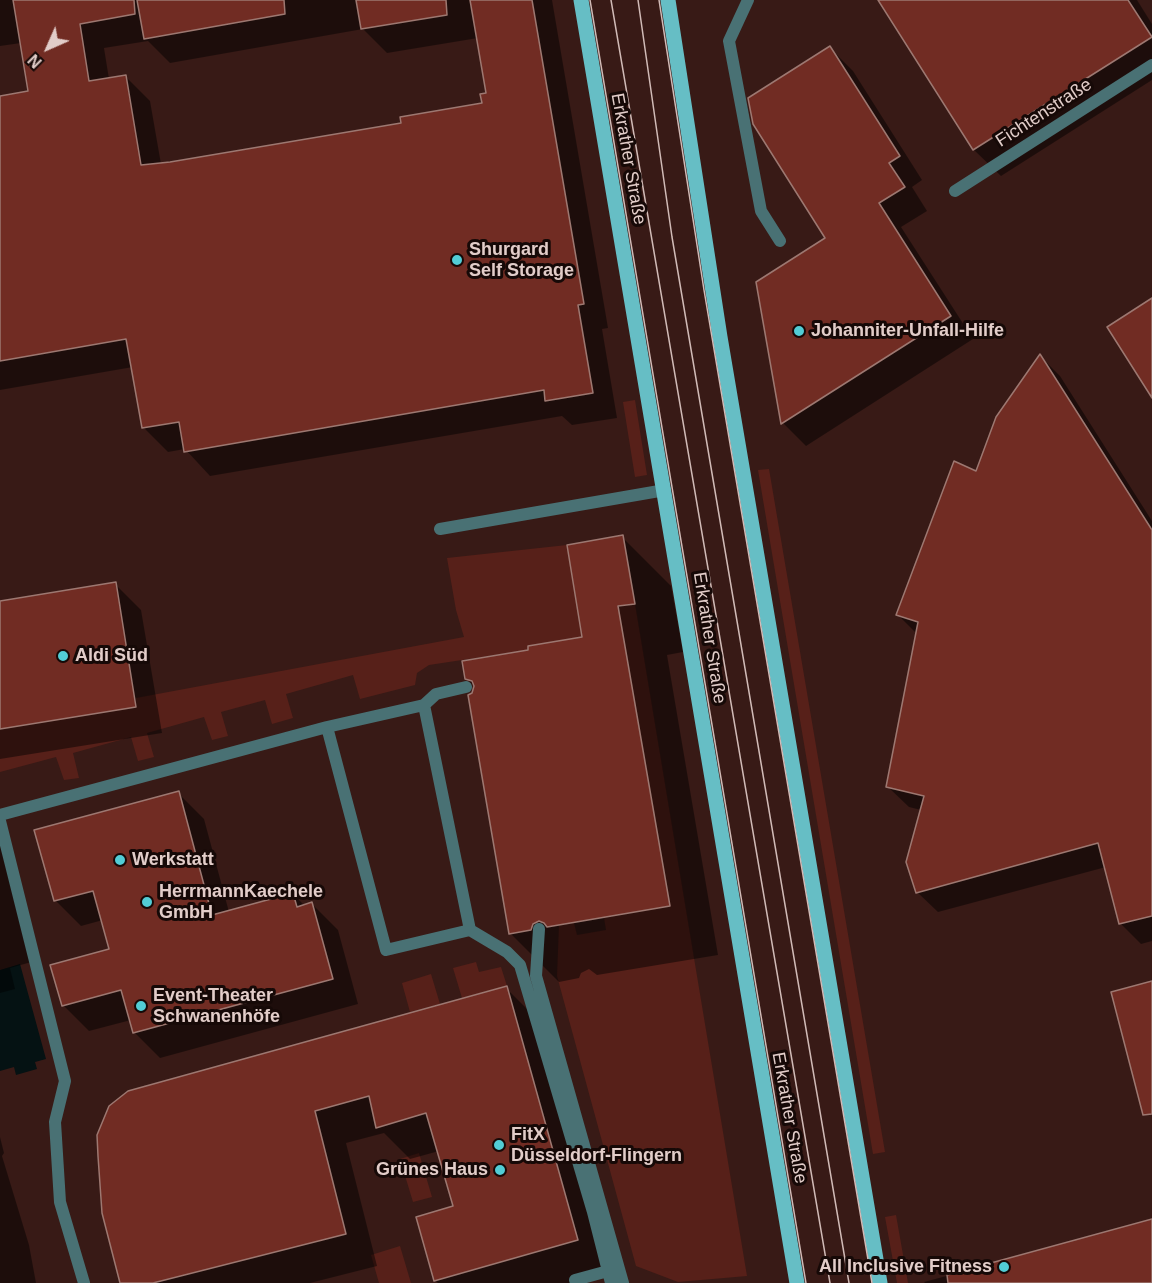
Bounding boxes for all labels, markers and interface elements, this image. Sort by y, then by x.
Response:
north arrow [18,18,78,78]
text: N [25,51,45,71]
street label: Fichtenstraße [992,74,1096,152]
street label: Erkrather Straße [606,92,650,226]
place label: Shurgard Self Storage [469,239,574,282]
marker: Shurgard Self Storage [450,253,464,267]
place label: Johanniter-Unfall-Hilfe [811,320,1004,342]
marker: Johanniter-Unfall-Hilfe [792,324,806,338]
street label: Erkrather Straße [688,571,730,705]
place label: Aldi Süd [75,645,148,667]
marker: Aldi Süd [56,649,70,663]
place label: Werkstatt [132,849,214,871]
marker: Werkstatt [113,853,127,867]
place label: HerrmannKaechele GmbH [159,881,323,924]
marker: HerrmannKaechele GmbH [140,895,154,909]
place label: Event-Theater Schwanenhöfe [153,985,280,1028]
marker: Event-Theater Schwanenhöfe [134,999,148,1013]
street label: Erkrather Straße [767,1051,811,1185]
place label: FitX Düsseldorf-Flingern [511,1124,682,1166]
marker: FitX Düsseldorf-Flingern [492,1138,506,1152]
place label: Grünes Haus [376,1159,488,1181]
marker: Grünes Haus [493,1163,507,1177]
place label: All Inclusive Fitness [819,1256,992,1278]
marker: All Inclusive Fitness [997,1260,1011,1274]

